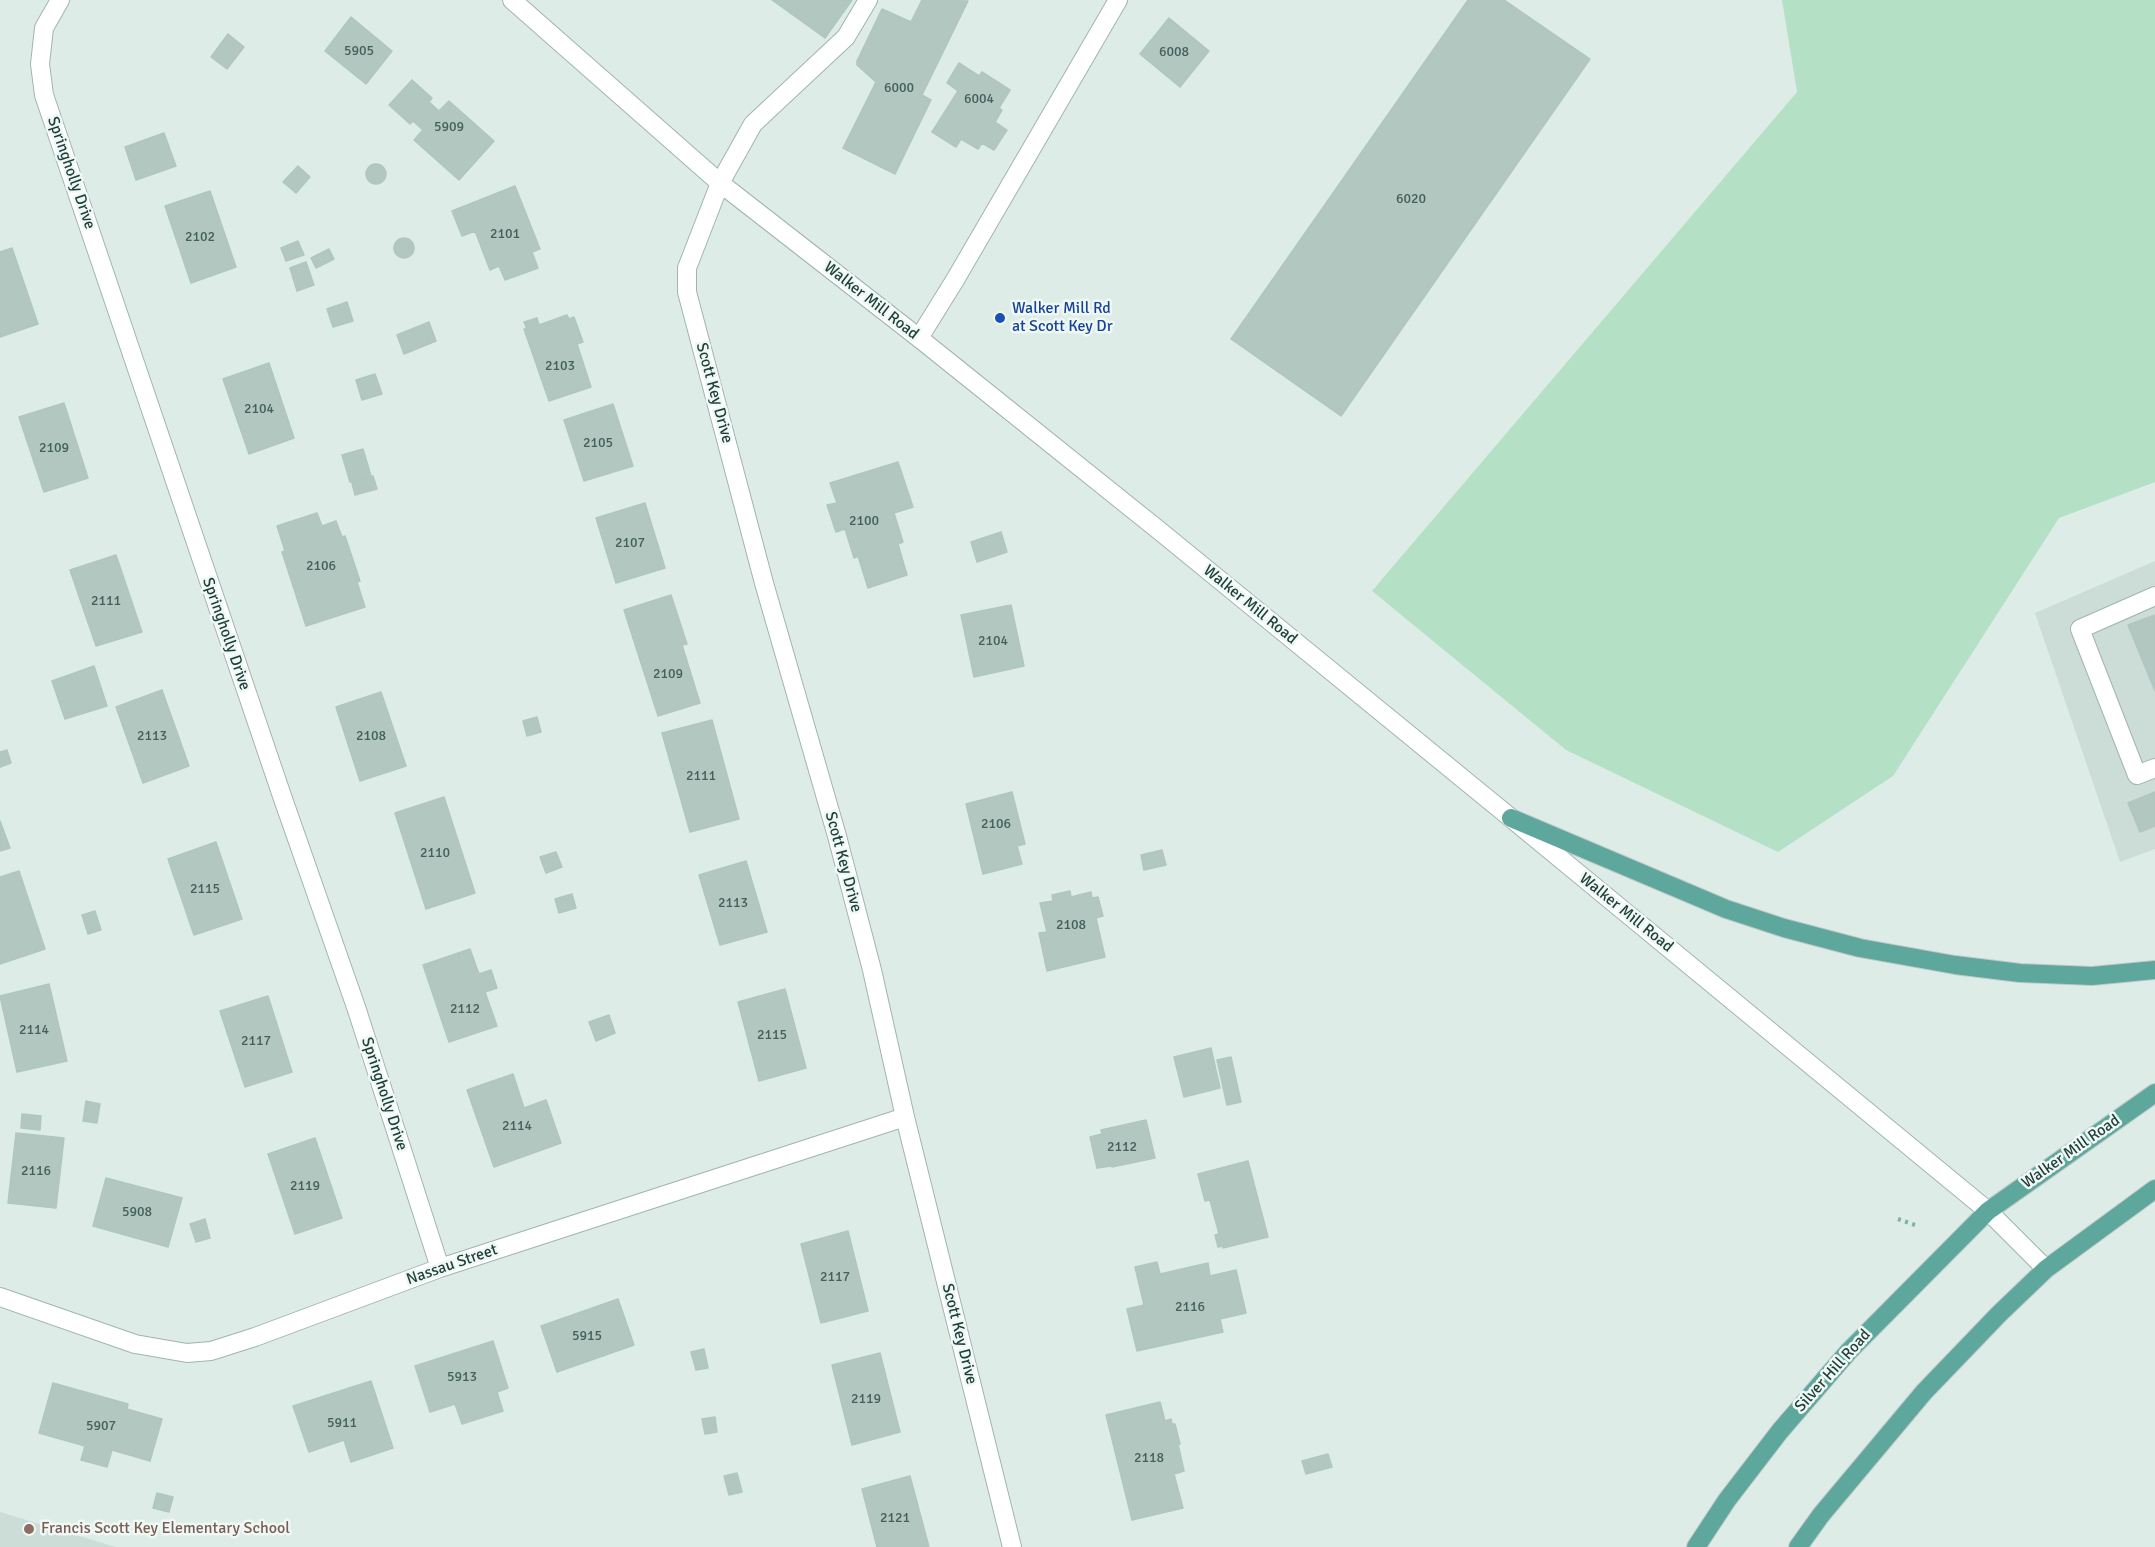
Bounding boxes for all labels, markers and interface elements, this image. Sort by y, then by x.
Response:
house number: 5905 [344,43,374,59]
house number: 6008 [1159,44,1189,60]
house number: 6000 [884,80,914,96]
house number: 6004 [964,91,994,107]
street label: Springholly Drive [43,114,99,232]
house number: 5909 [434,119,464,135]
house number: 6020 [1396,191,1426,207]
house number: 2101 [490,226,520,242]
house number: 2102 [185,229,215,245]
street label: Walker Mill Road [820,258,922,344]
place label: Walker Mill Rd at Scott Key Dr [1012,299,1113,337]
marker: Walker Mill Rd at Scott Key Dr [993,311,1007,325]
street label: Scott Key Drive [691,341,737,445]
house number: 2103 [545,358,575,374]
house number: 2104 [244,401,274,417]
house number: 2105 [583,435,613,451]
house number: 2109 [39,440,69,456]
house number: 2100 [849,513,879,529]
house number: 2107 [615,535,645,551]
house number: 2106 [306,558,336,574]
street label: Walker Mill Road [1199,561,1301,649]
street label: Springholly Drive [198,575,254,693]
house number: 2111 [91,593,121,609]
house number: 2104 [978,633,1008,649]
house number: 2109 [653,666,683,682]
house number: 2113 [137,728,167,744]
house number: 2108 [356,728,386,744]
house number: 2111 [686,768,716,784]
street label: Scott Key Drive [820,810,866,914]
house number: 2106 [981,816,1011,832]
house number: 2110 [420,845,450,861]
street label: Walker Mill Road [1575,869,1677,957]
house number: 2115 [190,881,220,897]
house number: 2113 [718,895,748,911]
house number: 2108 [1056,917,1086,933]
house number: 2112 [450,1001,480,1017]
house number: 2114 [19,1022,49,1038]
house number: 2115 [757,1027,787,1043]
house number: 2117 [241,1033,271,1049]
street label: Springholly Drive [357,1035,411,1153]
street label: Walker Mill Road [2018,1111,2124,1193]
house number: 2114 [502,1118,532,1134]
house number: 2112 [1107,1139,1137,1155]
house number: 2116 [21,1163,51,1179]
house number: 2119 [290,1178,320,1194]
house number: 5908 [122,1204,152,1220]
street label: Nassau Street [404,1240,500,1290]
house number: 2117 [820,1269,850,1285]
street label: Scott Key Drive [937,1282,981,1386]
house number: 2116 [1175,1299,1205,1315]
street label: Silver Hill Road [1791,1326,1875,1416]
house number: 5915 [572,1328,602,1344]
house number: 5913 [447,1369,477,1385]
house number: 2119 [851,1391,881,1407]
house number: 5911 [327,1415,357,1431]
house number: 5907 [86,1418,116,1434]
house number: 2118 [1134,1450,1164,1466]
house number: 2121 [880,1510,910,1526]
place label: Francis Scott Key Elementary School [41,1519,290,1539]
marker: Francis Scott Key Elementary School [22,1522,36,1536]

